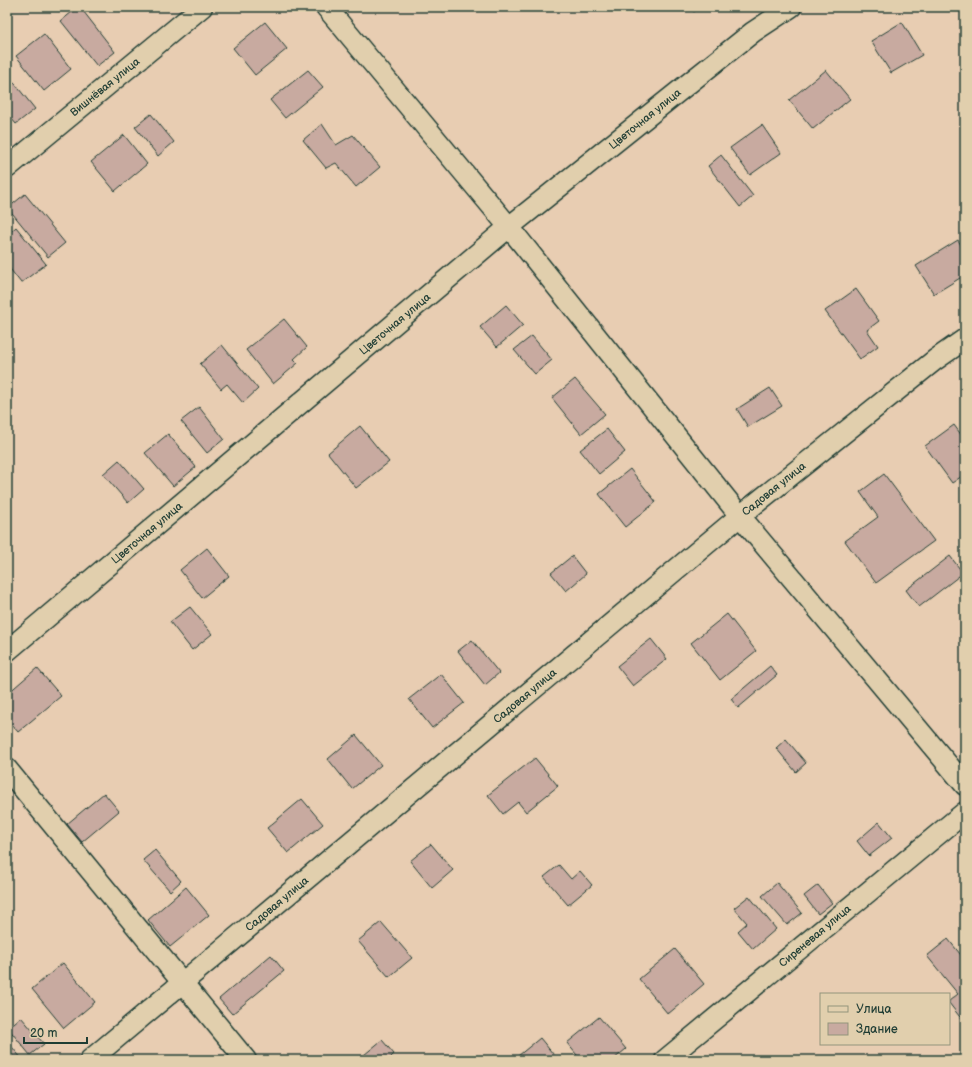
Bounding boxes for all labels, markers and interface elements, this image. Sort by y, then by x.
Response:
street label: Вишнёвая улица [68,55,143,119]
street label: Цветочная улица [606,86,684,152]
street label: Цветочная улица [357,290,434,358]
street label: Садовая улица [740,459,809,519]
street label: Цветочная улица [109,499,186,567]
street label: Садовая улица [491,666,559,726]
street label: Садовая улица [243,874,311,934]
street label: Сиреневая улица [776,902,854,970]
legend [820,993,950,1045]
text: Улица [856,1002,892,1017]
scale bar [24,1019,87,1045]
text: Здание [856,1022,898,1037]
text: 20 m [30,1026,57,1041]

